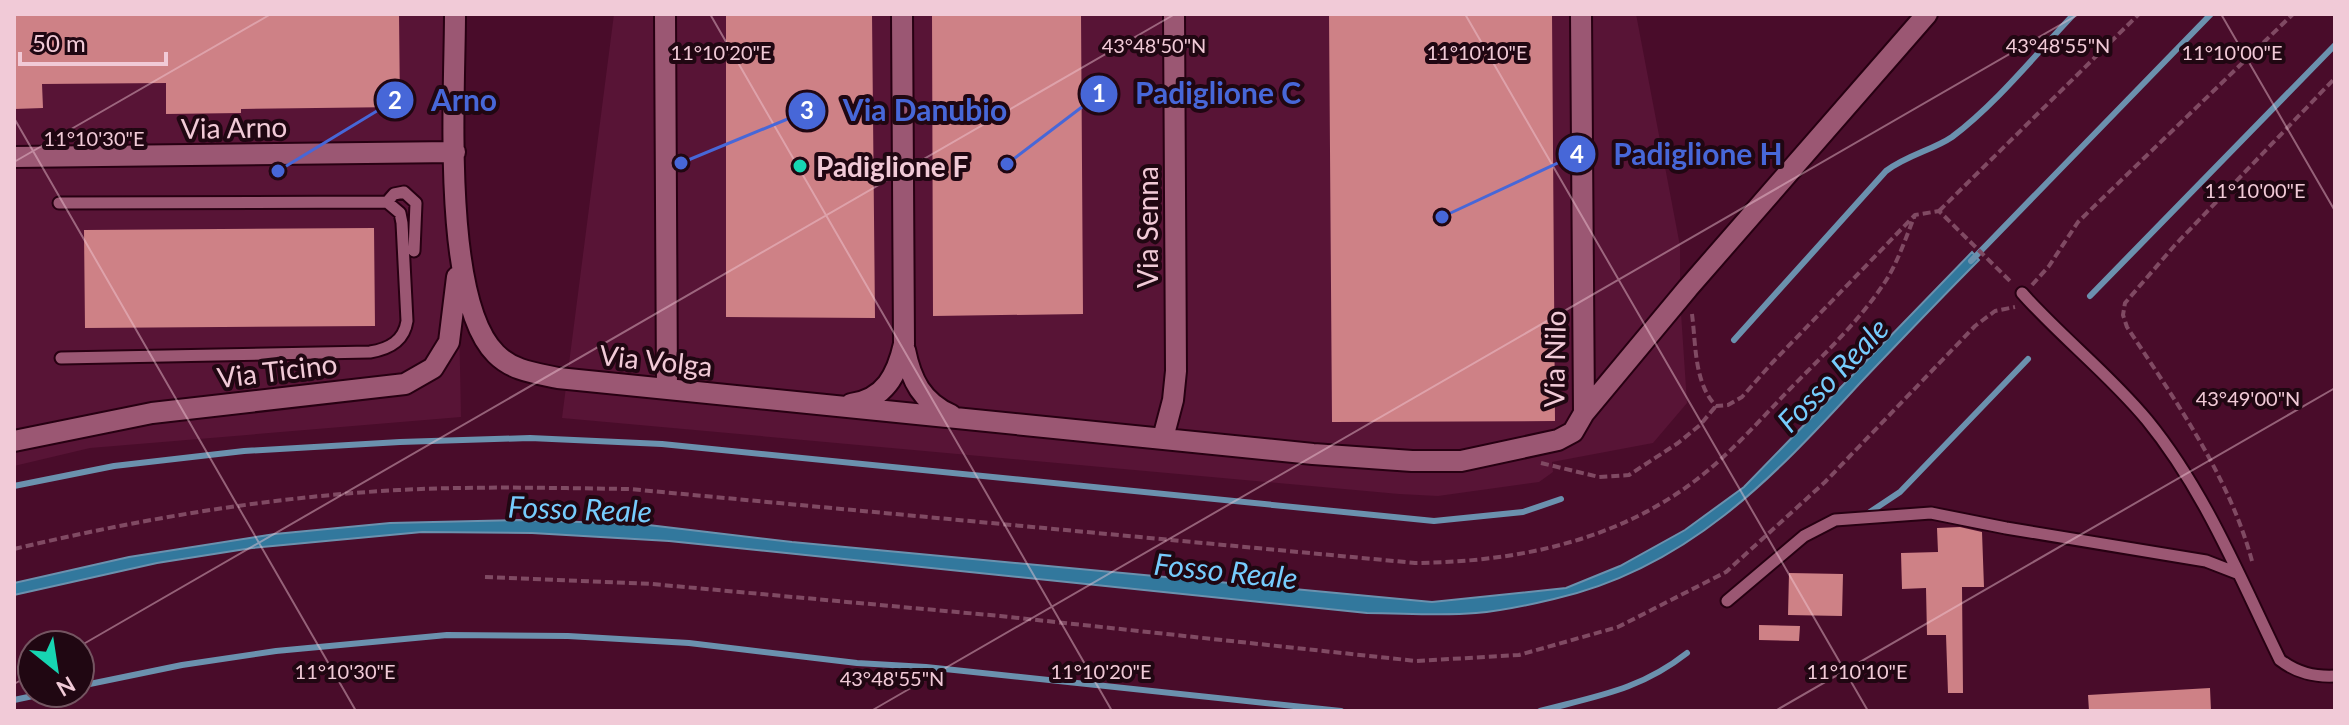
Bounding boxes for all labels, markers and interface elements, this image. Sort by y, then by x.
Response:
scale bar [20,16,166,66]
text: 50 m [32,28,86,57]
text: 43°48'50"N [1102,33,1206,57]
text: 43°48'55"N [2006,33,2110,57]
text: 11°10'20"E [671,40,771,64]
text: 11°10'10"E [1427,40,1527,64]
text: 11°10'00"E [2182,40,2282,64]
callout: Padiglione C [1079,67,1317,121]
callout: Arno [375,73,513,127]
text: Padiglione C [1135,74,1301,110]
text: 1 [1092,78,1106,107]
text: Arno [430,81,497,117]
callout: Via Danubio [787,84,1023,138]
text: 2 [388,85,402,114]
text: Via Danubio [842,91,1007,127]
text: 3 [800,95,814,124]
street label: Via Arno [181,109,287,145]
text: 11°10'30"E [44,126,144,150]
callout: Padiglione H [1557,127,1798,181]
text: Padiglione H [1613,135,1783,171]
text: 4 [1570,139,1584,168]
place label: Padiglione F [816,149,969,183]
marker: Padiglione F [791,157,809,175]
street label: Via Senna [1130,166,1164,288]
text: 11°10'00"E [2205,178,2305,202]
street label: Via Nilo [1536,310,1572,408]
water label: Fosso Reale [1769,310,1895,438]
street label: Via Volga [598,337,714,383]
street label: Via Ticino [215,346,339,394]
text: 43°49'00"N [2196,386,2300,410]
water label: Fosso Reale [507,487,653,529]
water label: Fosso Reale [1152,545,1300,595]
north arrow [16,629,96,709]
text: 11°10'30"E [295,659,395,683]
text: 11°10'20"E [1051,659,1151,683]
text: 11°10'10"E [1807,659,1907,683]
text: 43°48'55"N [840,666,944,690]
text: N [52,671,80,703]

